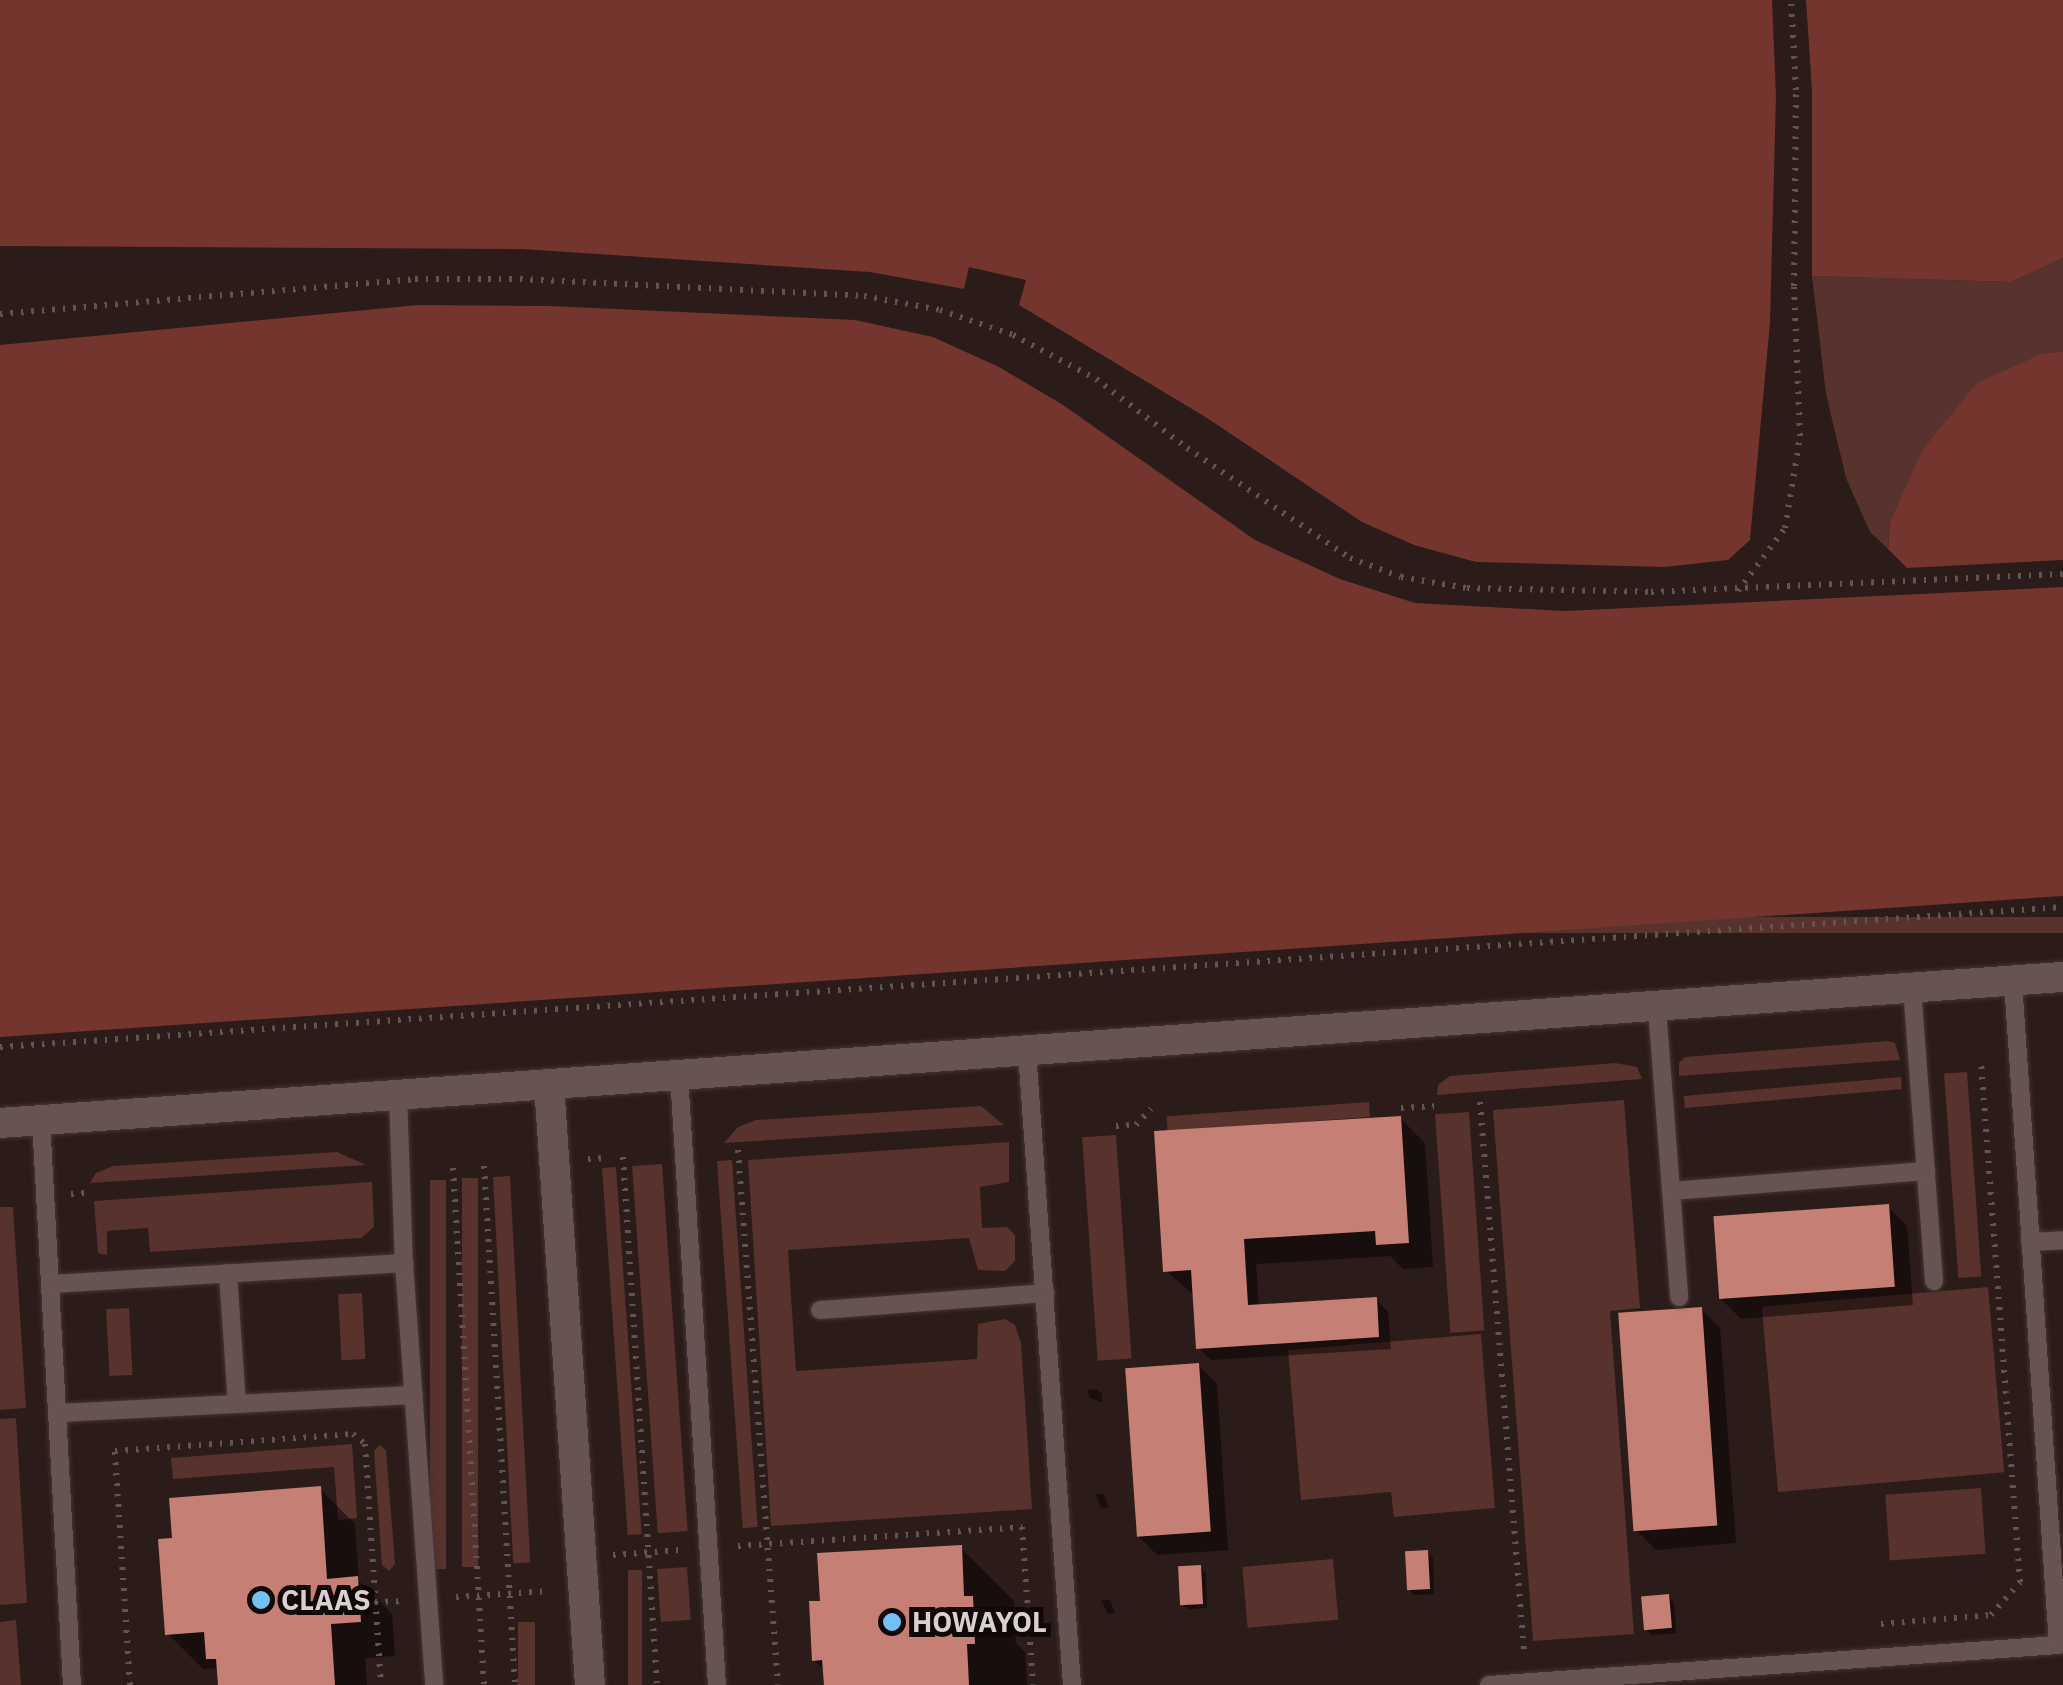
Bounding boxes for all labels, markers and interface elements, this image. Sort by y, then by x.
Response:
place label: CLAAS [281,1583,371,1617]
marker: CLAAS [250,1589,272,1611]
place label: HOWAYOL [912,1605,1047,1639]
marker: HOWAYOL [881,1611,903,1633]

